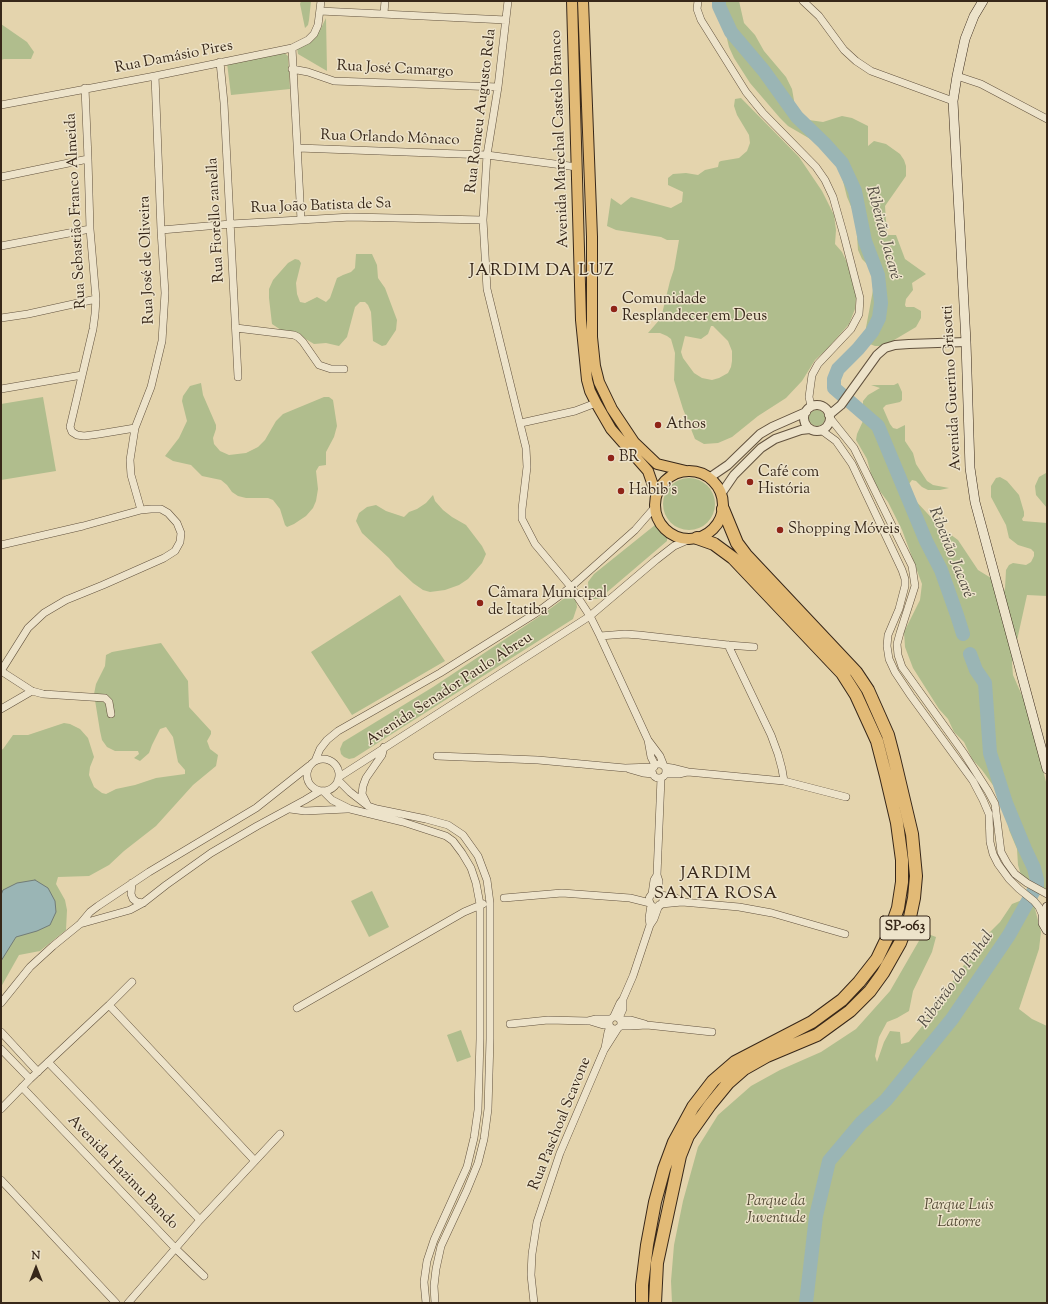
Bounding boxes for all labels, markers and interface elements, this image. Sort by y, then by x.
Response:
street label: Rua Romeu Augusto Rela [463,28,501,194]
street label: Avenida Marechal Castelo Branco [548,30,574,248]
street label: Rua Damásio Pires [114,38,234,78]
street label: Rua José Camargo [336,58,454,82]
street label: Rua Sebastião Franco Almeida [63,113,91,309]
street label: Rua Orlando Mônaco [320,128,460,150]
street label: Rua Fiorello zanella [205,157,229,283]
water label: Ribeirão Jacaré [860,184,904,282]
street label: Rua José de Oliveira [137,195,159,325]
street label: Rua João Batista de Sa [250,196,392,218]
district label: JARDIM DA LUZ [469,262,615,282]
place label: Comunidade Resplandecer em Deus [622,291,767,326]
marker: Comunidade Resplandecer em Deus [609,304,619,314]
street label: Avenida Guerino Grisotti [940,305,966,471]
place label: Athos [666,416,706,434]
marker: Athos [653,420,663,430]
place label: BR [619,449,639,467]
marker: BR [606,453,616,463]
place label: Café com História [758,464,819,499]
marker: Café com História [745,477,755,487]
place label: Habib's [629,482,677,500]
marker: Habib's [616,486,626,496]
water label: Ribeirão Jacaré [923,505,977,601]
place label: Shopping Móveis [788,521,900,539]
marker: Shopping Móveis [775,525,785,535]
place label: Câmara Municipal de Itatiba [488,585,607,620]
marker: Câmara Municipal de Itatiba [475,598,485,608]
street label: Avenida Senador Paulo Abreu [363,629,537,751]
district label: JARDIM SANTA ROSA [654,865,778,905]
road number: SP-063 [880,916,930,940]
water label: Ribeirão do Pinhal [915,928,999,1032]
street label: Rua Paschoal Scavone [526,1055,596,1193]
street label: Avenida Hazimu Bando [63,1112,181,1234]
park label: Parque da Juventude [746,1193,806,1228]
park label: Parque Luis Latorre [924,1197,994,1232]
north arrow [16,1248,56,1288]
text: N [32,1248,40,1264]

